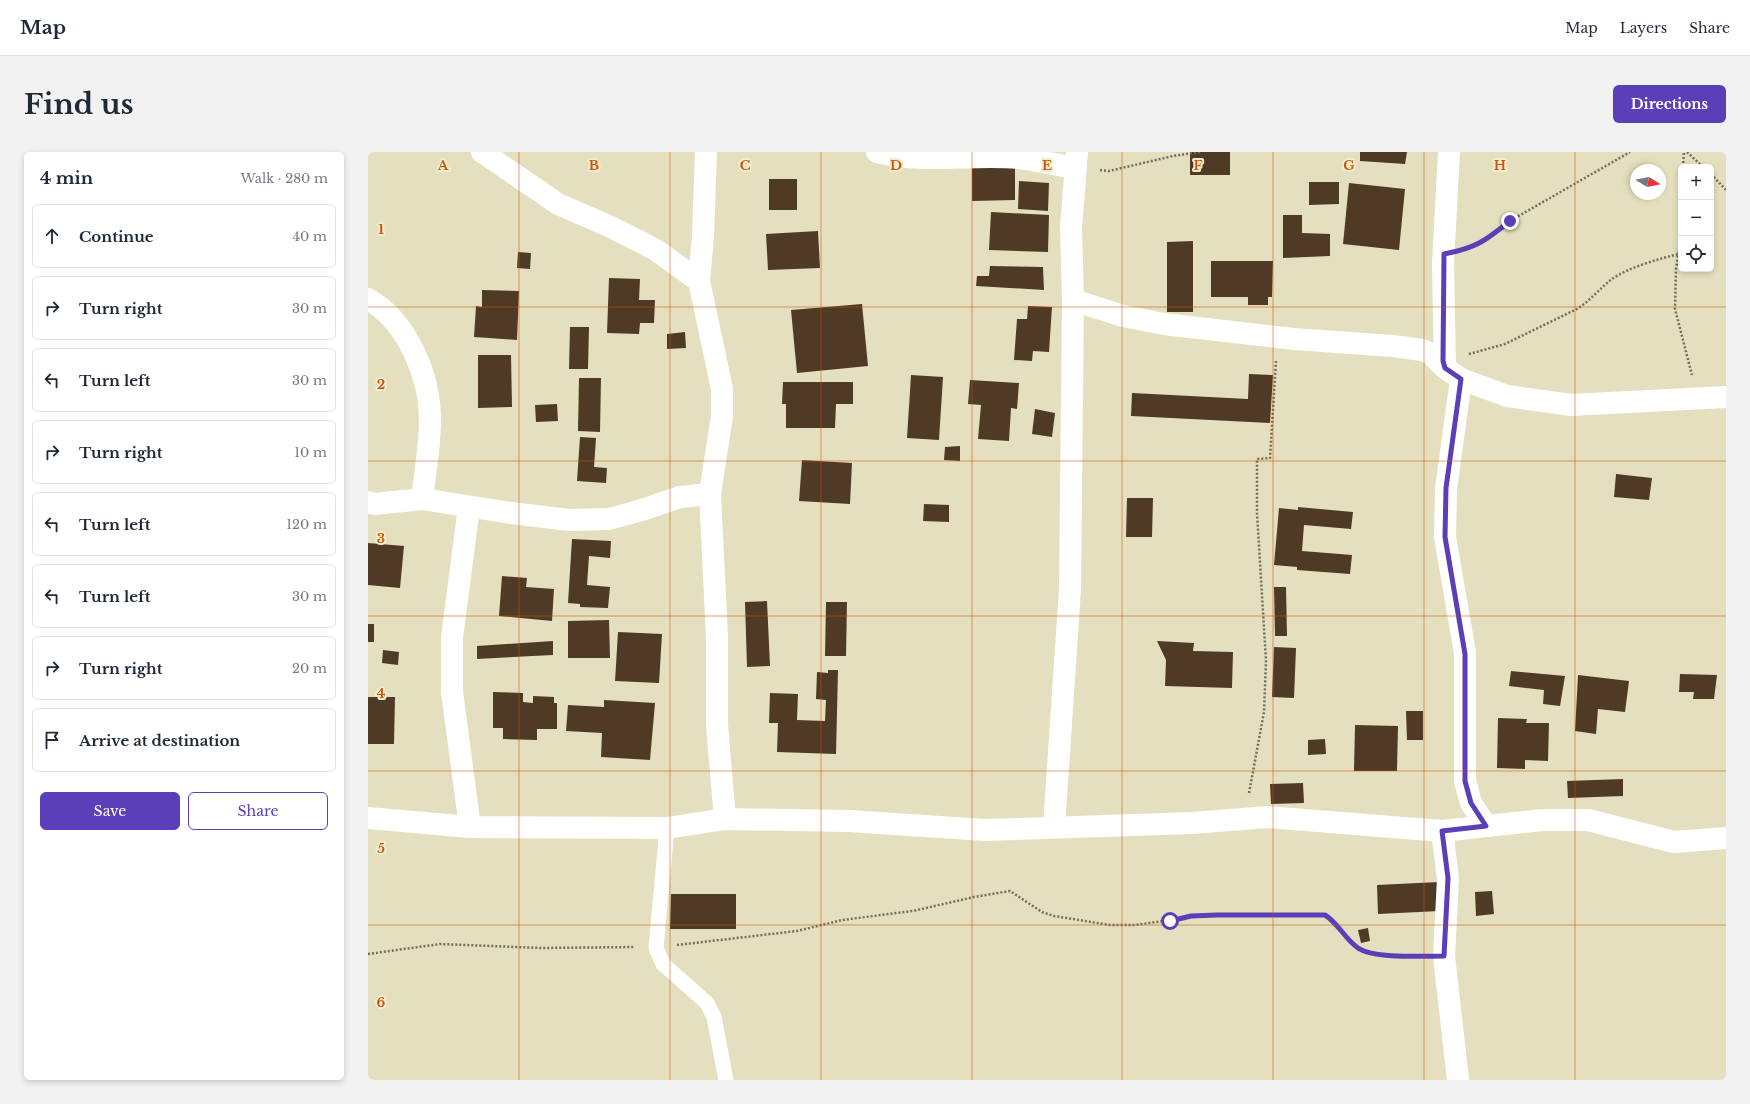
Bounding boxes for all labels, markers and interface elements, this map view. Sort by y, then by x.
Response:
text: Map [20,16,66,39]
text: Map [1565,19,1598,37]
text: Layers [1620,19,1667,37]
text: Share [1689,19,1730,37]
button: Directions [1613,85,1726,123]
text: Find us [24,87,134,122]
text: A [437,157,449,174]
text: B [589,157,599,174]
text: C [740,157,751,174]
text: D [890,157,902,174]
text: E [1042,157,1052,174]
text: F [1194,157,1203,174]
text: G [1343,157,1355,174]
text: H [1494,157,1506,174]
north arrow [1630,164,1666,200]
map controls [1678,164,1714,272]
button: + [1678,164,1714,200]
text: 4 min [40,168,93,189]
text: Walk · 280 m [241,170,328,187]
button: − [1678,200,1714,236]
route end [1501,212,1519,230]
text: 1 [378,221,384,238]
icon: ahead [41,225,63,247]
text: Continue [79,227,154,246]
text: 40 m [292,228,327,245]
button: locate [1678,236,1714,272]
icon: right [41,297,63,319]
text: Turn right [79,299,162,318]
text: 30 m [292,300,327,317]
icon: left [41,369,63,391]
text: Turn left [79,371,150,390]
text: 30 m [292,372,327,389]
text: 2 [377,376,385,393]
icon: right [41,441,63,463]
text: Turn right [79,443,162,462]
text: 10 m [294,444,327,461]
icon: left [41,513,63,535]
text: Turn left [79,515,150,534]
text: 120 m [286,516,327,533]
text: 3 [377,530,385,547]
icon: left [41,585,63,607]
text: Turn left [79,587,150,606]
text: 30 m [292,588,327,605]
icon: right [41,657,63,679]
text: Turn right [79,659,162,678]
text: 20 m [292,660,327,677]
text: 4 [377,685,386,702]
icon: arrive [41,729,63,751]
text: Arrive at destination [79,731,240,750]
button: Save [40,792,180,830]
button: Share [188,792,328,830]
text: 5 [377,840,385,857]
route start [1161,912,1179,930]
text: 6 [377,994,386,1011]

